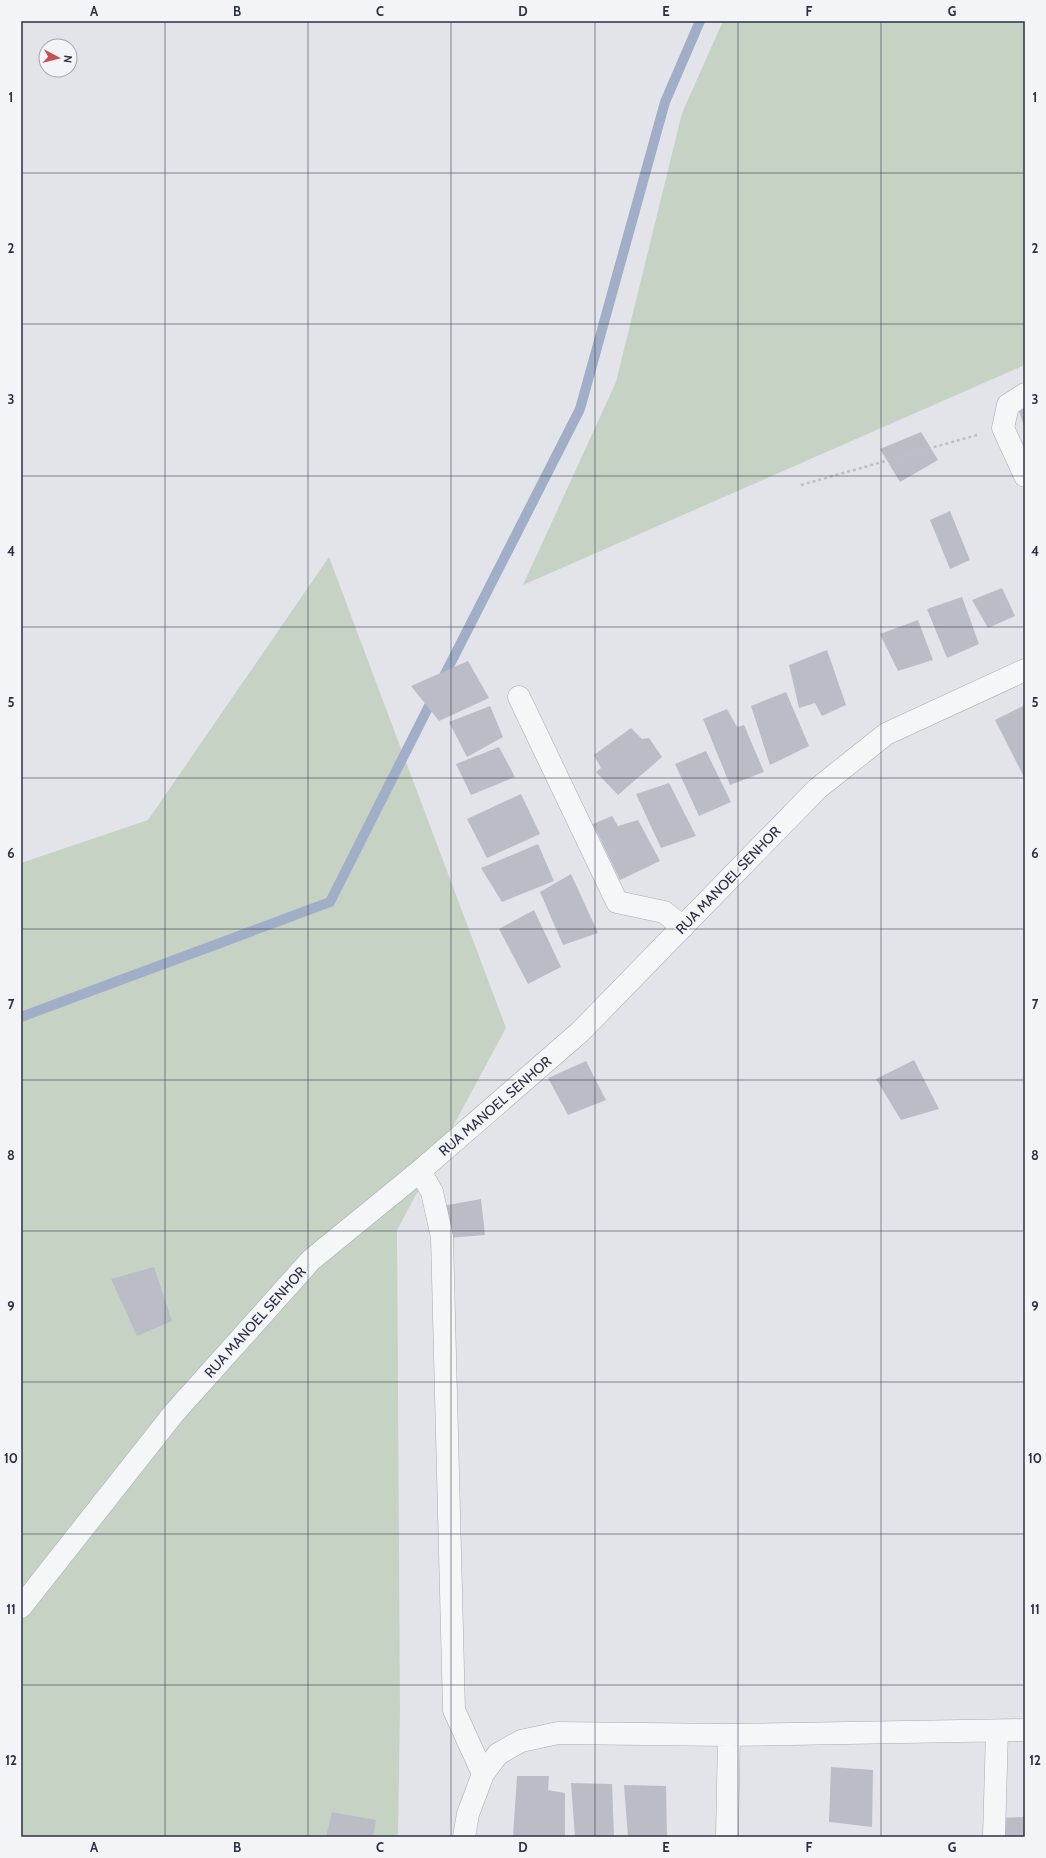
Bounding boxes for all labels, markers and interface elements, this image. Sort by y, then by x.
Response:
text: A [90,3,99,19]
text: B [233,3,241,19]
text: C [376,3,384,19]
text: D [518,3,528,19]
text: E [662,3,670,19]
text: F [806,3,813,19]
text: G [948,3,957,19]
north arrow [38,38,78,78]
text: N [61,55,75,64]
text: 1 [9,89,13,105]
text: 1 [1033,89,1037,105]
text: 2 [8,240,15,256]
text: 2 [1032,240,1039,256]
text: 3 [7,391,15,407]
text: 3 [1031,391,1039,407]
text: 4 [7,543,15,559]
text: 4 [1031,543,1039,559]
text: 5 [8,694,15,710]
text: 5 [1032,694,1039,710]
street label: RUA MANOEL SENHOR [672,822,785,938]
text: 6 [7,845,15,861]
text: 6 [1031,845,1039,861]
text: 7 [8,996,15,1012]
text: 7 [1032,996,1039,1012]
street label: RUA MANOEL SENHOR [435,1052,555,1160]
text: 8 [7,1147,15,1163]
text: 8 [1031,1147,1039,1163]
street label: RUA MANOEL SENHOR [200,1262,310,1381]
text: 9 [7,1298,15,1314]
text: 9 [1031,1298,1039,1314]
text: 10 [4,1450,18,1466]
text: 10 [1028,1450,1042,1466]
text: 11 [6,1601,16,1617]
text: 11 [1030,1601,1040,1617]
text: 12 [5,1752,17,1768]
text: 12 [1029,1752,1041,1768]
text: A [90,1839,99,1855]
text: B [233,1839,241,1855]
text: C [376,1839,384,1855]
text: D [518,1839,528,1855]
text: E [662,1839,670,1855]
text: F [806,1839,813,1855]
text: G [948,1839,957,1855]

